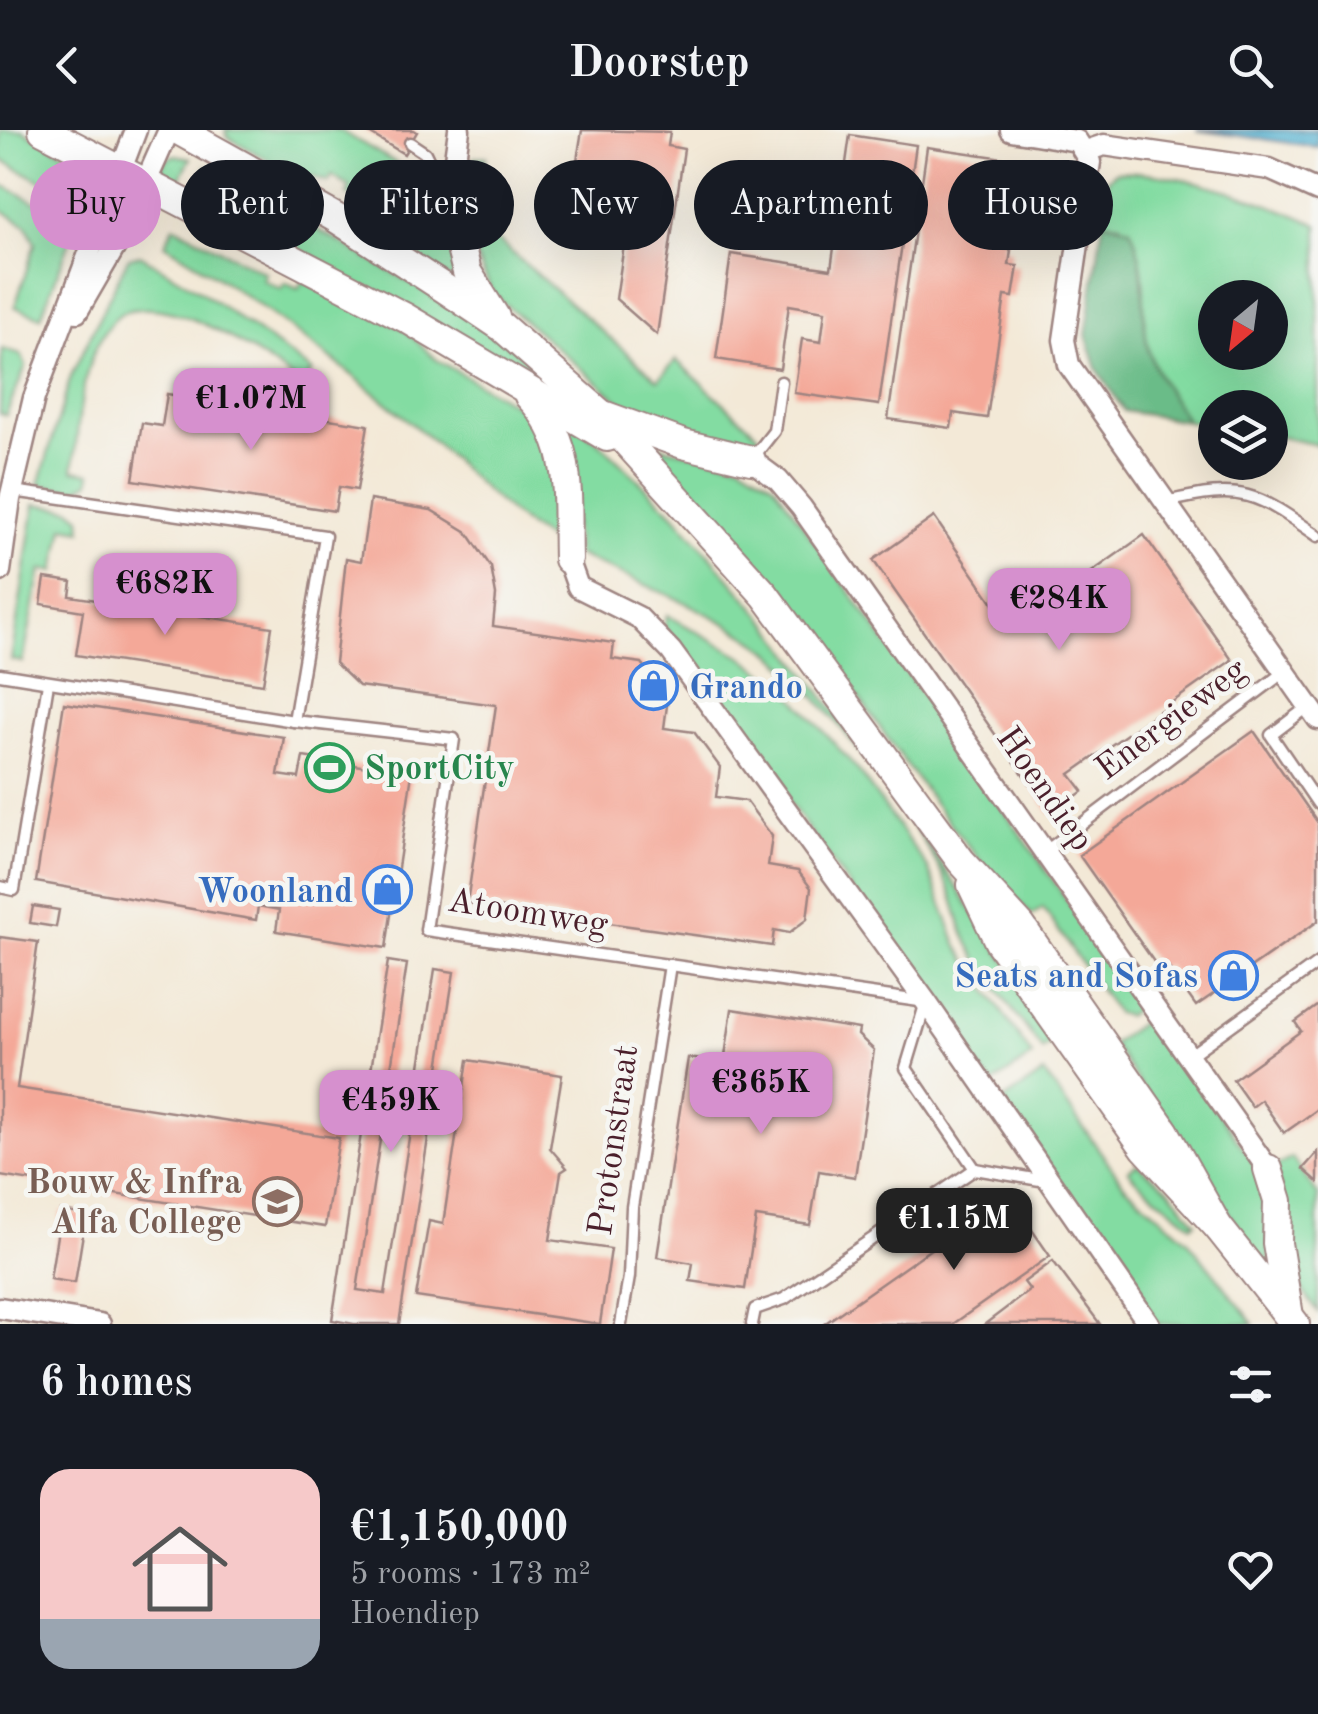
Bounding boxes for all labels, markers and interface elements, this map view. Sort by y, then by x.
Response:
icon: back [40,38,95,93]
icon: search [1223,38,1278,93]
text: Doorstep [568,42,750,87]
chip: Buy [30,160,161,250]
chip: Rent [181,160,324,250]
chip: Filters [344,160,514,250]
chip: New [534,160,674,250]
chip: Apartment [694,160,928,250]
chip: House [948,160,1113,250]
north arrow [1198,280,1288,370]
map controls [1198,280,1288,480]
pin: €1.07M [170,368,332,453]
text: €1.07M [195,384,307,416]
button: layers [1198,390,1288,480]
pin: €682K [95,553,235,638]
pin: €284K [989,568,1129,653]
text: €682K [116,569,214,601]
text: €284K [1010,584,1108,616]
street label: Energieweg [1090,652,1253,788]
shop icon: Grando [628,660,680,712]
place label: Grando [689,671,803,706]
street label: Hoendiep [989,721,1099,858]
sports icon: SportCity [303,741,355,793]
place label: SportCity [364,752,515,787]
shop icon: Woonland [362,864,414,916]
place label: Woonland [197,875,353,910]
street label: Atoomweg [445,884,610,943]
shop icon: Seats and Sofas [1207,949,1259,1001]
place label: Seats and Sofas [954,960,1198,995]
street label: Protonstraat [584,1043,645,1238]
pin: €365K [691,1052,831,1137]
text: €365K [712,1068,810,1100]
pin: €459K [321,1070,461,1155]
text: €459K [342,1086,440,1118]
place label: Bouw & Infra Alfa College [26,1166,242,1241]
school or university icon: Bouw & Infra Alfa College [251,1175,303,1227]
pin: €1.15M [873,1188,1035,1273]
text: €1.15M [898,1204,1010,1236]
icon: filters [1223,1357,1278,1412]
text: 6 homes [40,1363,192,1405]
text: €1,150,000 [350,1508,568,1550]
icon: home [120,1509,240,1629]
icon: heart [1223,1542,1278,1597]
text: 5 rooms · 173 m² [350,1559,591,1591]
text: Hoendiep [350,1599,480,1631]

